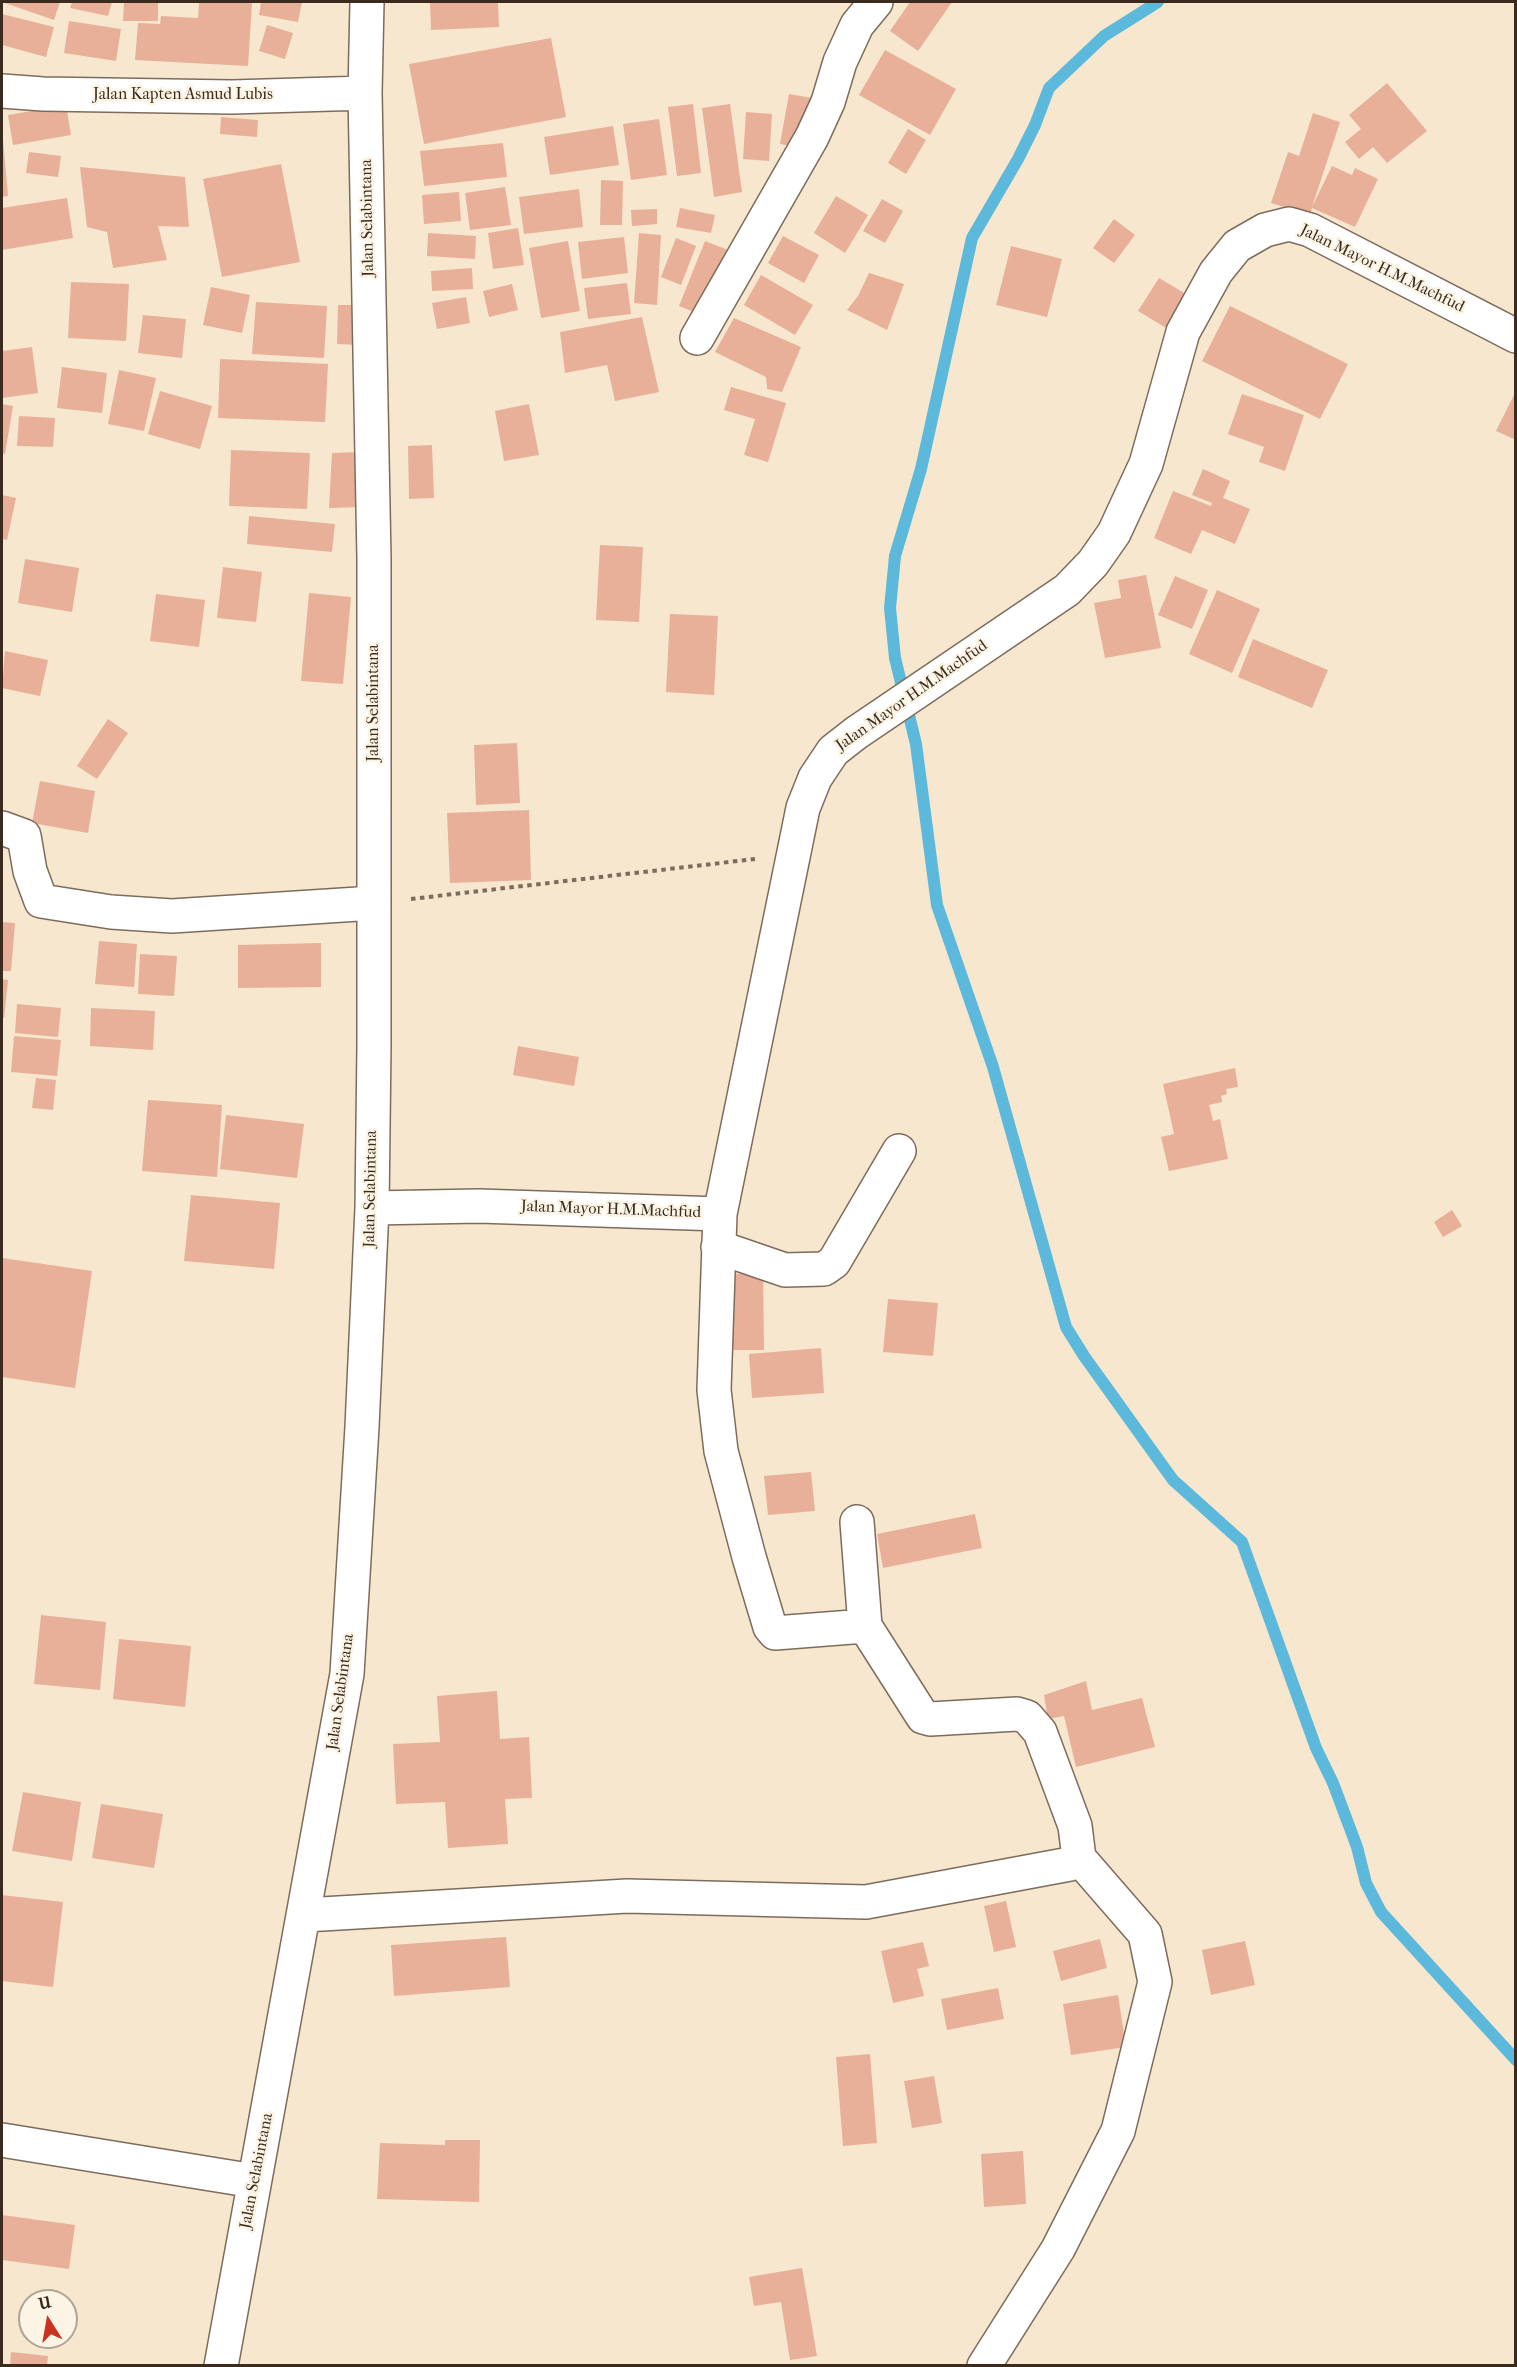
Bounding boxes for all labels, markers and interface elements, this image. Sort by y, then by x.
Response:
street label: Jalan Kapten Asmud Lubis [93,85,273,105]
street label: Jalan Selabintana [357,159,379,277]
street label: Jalan Mayor H.M.Machfud [1297,221,1467,317]
street label: Jalan Mayor H.M.Machfud [833,636,991,756]
street label: Jalan Selabintana [364,644,384,762]
street label: Jalan Selabintana [360,1130,382,1248]
street label: Jalan Mayor H.M.Machfud [521,1197,701,1223]
street label: Jalan Selabintana [323,1632,359,1752]
street label: Jalan Selabintana [236,2111,278,2231]
north arrow [18,2289,78,2349]
text: U [37,2292,53,2313]

